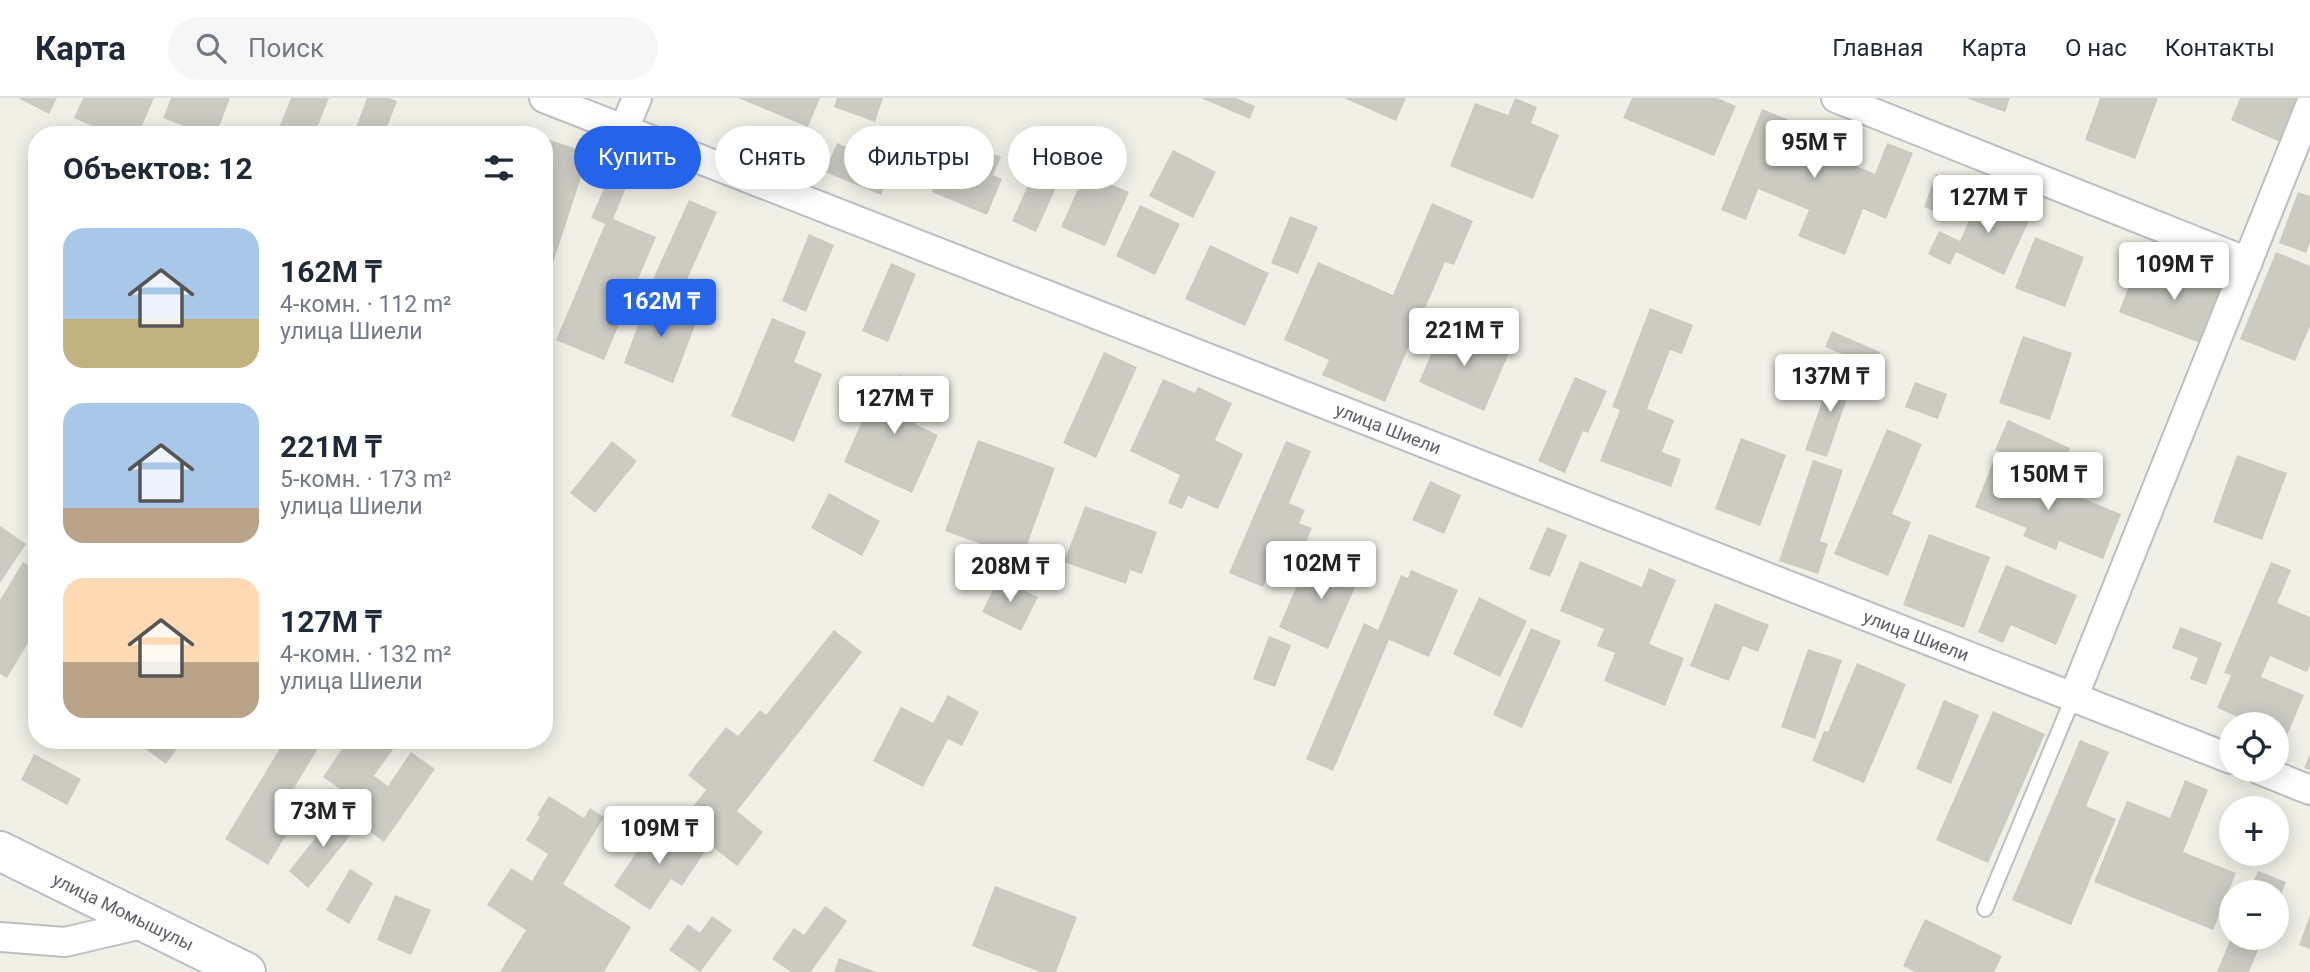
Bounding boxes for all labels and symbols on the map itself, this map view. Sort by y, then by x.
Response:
pin: 95M ₸ [1765,120,1863,180]
pin: 127M ₸ [1931,176,2045,235]
pin: 109M ₸ [2117,242,2231,302]
pin: 162M ₸ [604,280,718,339]
pin: 221M ₸ [1407,308,1521,368]
pin: 137M ₸ [1773,354,1887,414]
pin: 127M ₸ [837,376,951,436]
street label: улица Шиели [1332,399,1444,458]
pin: 150M ₸ [1991,452,2105,512]
pin: 102M ₸ [1264,542,1378,601]
pin: 208M ₸ [953,545,1067,604]
street label: улица Шиели [1860,606,1972,665]
pin: 73M ₸ [274,790,372,849]
pin: 109M ₸ [602,806,716,866]
street label: улица Момышулы [49,868,197,955]

